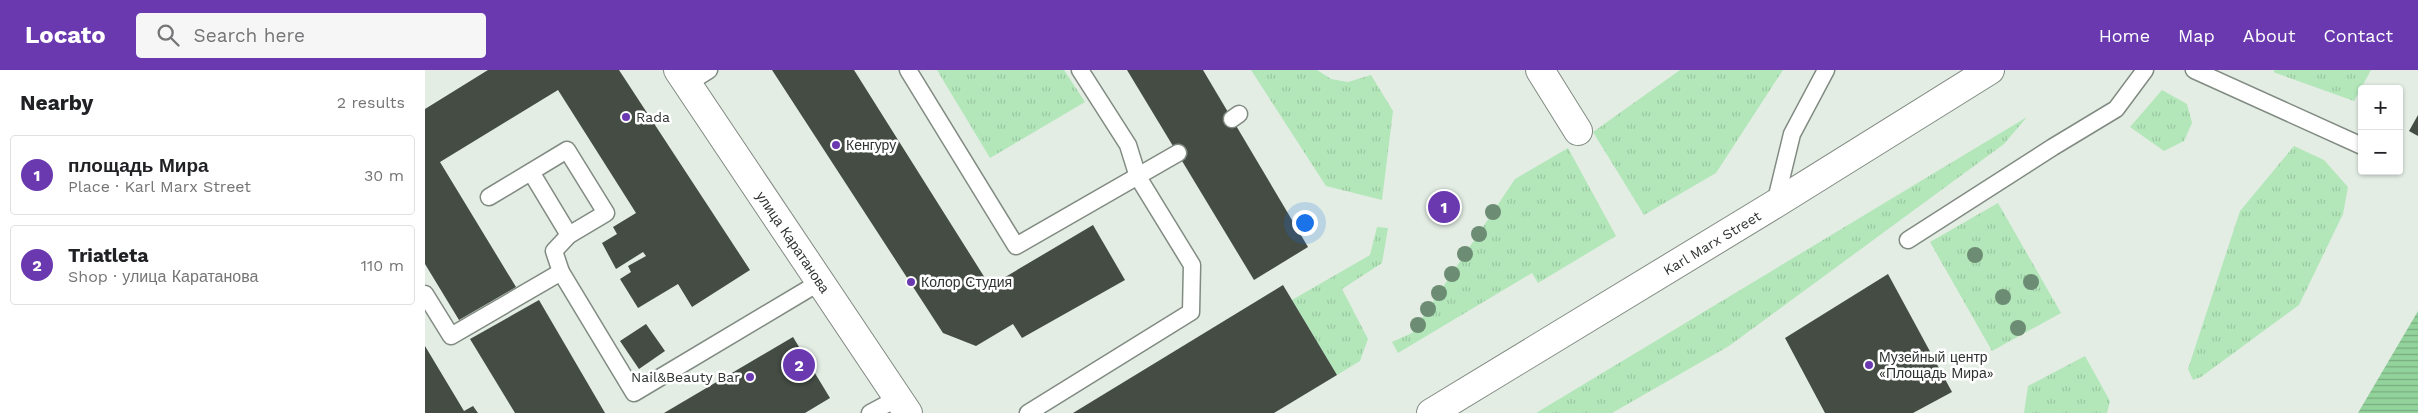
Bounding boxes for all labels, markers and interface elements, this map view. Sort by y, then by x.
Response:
search box [136,13,486,58]
text: Locato [25,21,106,49]
icon: search [154,21,182,49]
text: Search here [194,24,305,47]
text: Home [2099,25,2150,46]
text: Map [2178,25,2215,46]
text: About [2243,25,2295,46]
text: Contact [2323,25,2393,46]
map controls [2358,85,2403,175]
button: + [2358,85,2403,130]
text: Nearby [20,90,93,115]
text: 2 results [337,93,405,112]
place label: Rada [636,109,670,125]
marker: Rada [620,111,632,123]
button: − [2358,130,2403,175]
place label: Кенгуру [846,137,896,153]
marker: Кенгуру [830,139,842,151]
text: площадь Мира [68,154,209,177]
text: 1 [34,166,40,185]
text: 30 m [364,166,404,185]
text: Place · Karl Marx Street [68,177,251,196]
street label: улица Каратанова [753,188,833,296]
pin: 1 [1428,188,1460,226]
street label: Karl Marx Street [1660,208,1764,278]
your location [1292,210,1318,236]
text: Triatleta [68,244,148,267]
text: 2 [32,256,42,275]
text: 110 m [361,256,404,275]
text: Shop · улица Каратанова [68,267,258,286]
place label: Колор Студия [921,274,1012,290]
marker: Колор Студия [905,276,917,288]
pin: 2 [783,346,815,384]
place label: Музейный центр «Площадь Мира» [1879,349,1994,381]
marker: Музейный центр «Площадь Мира» [1863,359,1875,371]
place label: Nail&Beauty Bar [631,369,740,385]
marker: Nail&Beauty Bar [744,371,756,383]

